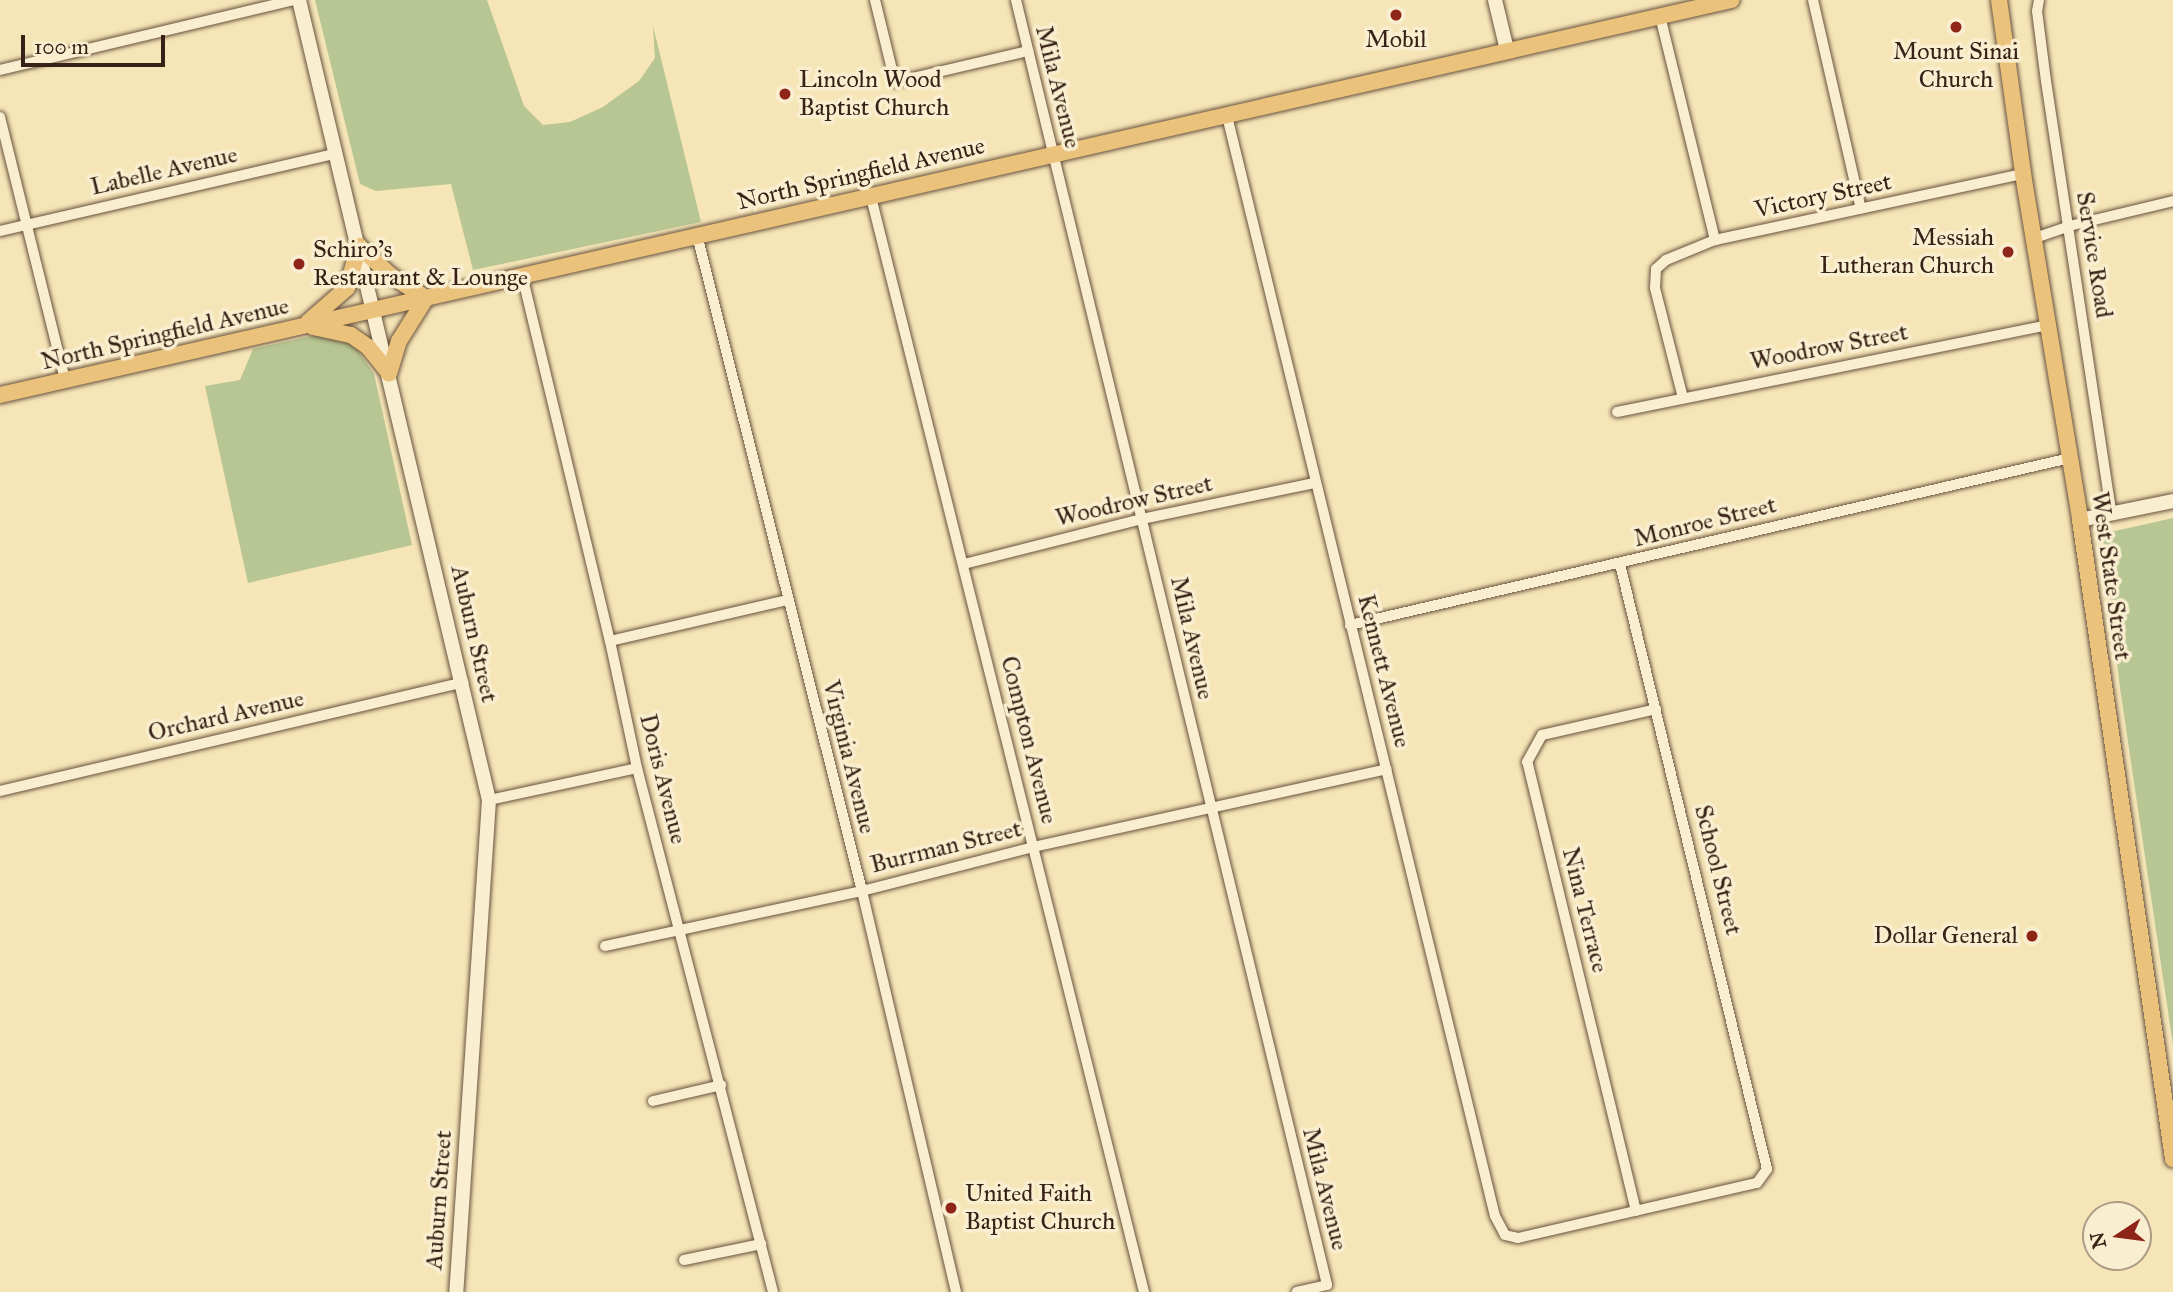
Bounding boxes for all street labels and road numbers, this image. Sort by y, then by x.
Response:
street label: Mila Avenue [1029,23,1087,151]
street label: North Springfield Avenue [734,131,988,217]
street label: Labelle Avenue [88,140,240,202]
street label: Victory Street [1752,167,1894,225]
street label: Service Road [2070,190,2118,320]
street label: North Springfield Avenue [38,291,292,377]
street label: Woodrow Street [1748,318,1910,376]
street label: Woodrow Street [1053,469,1215,533]
street label: Monroe Street [1631,490,1779,554]
street label: West State Street [2085,490,2137,662]
street label: Auburn Street [444,563,504,705]
street label: Mila Avenue [1164,574,1220,702]
street label: Kennett Avenue [1351,591,1417,751]
street label: Compton Avenue [994,653,1064,827]
street label: Virginia Avenue [816,677,882,837]
street label: Orchard Avenue [145,684,307,748]
street label: Doris Avenue [633,711,693,847]
street label: School Street [1688,802,1748,938]
street label: Burrman Street [867,814,1025,880]
street label: Nina Terrace [1556,844,1614,976]
street label: Mila Avenue [1296,1125,1354,1253]
street label: Auburn Street [420,1129,458,1271]

